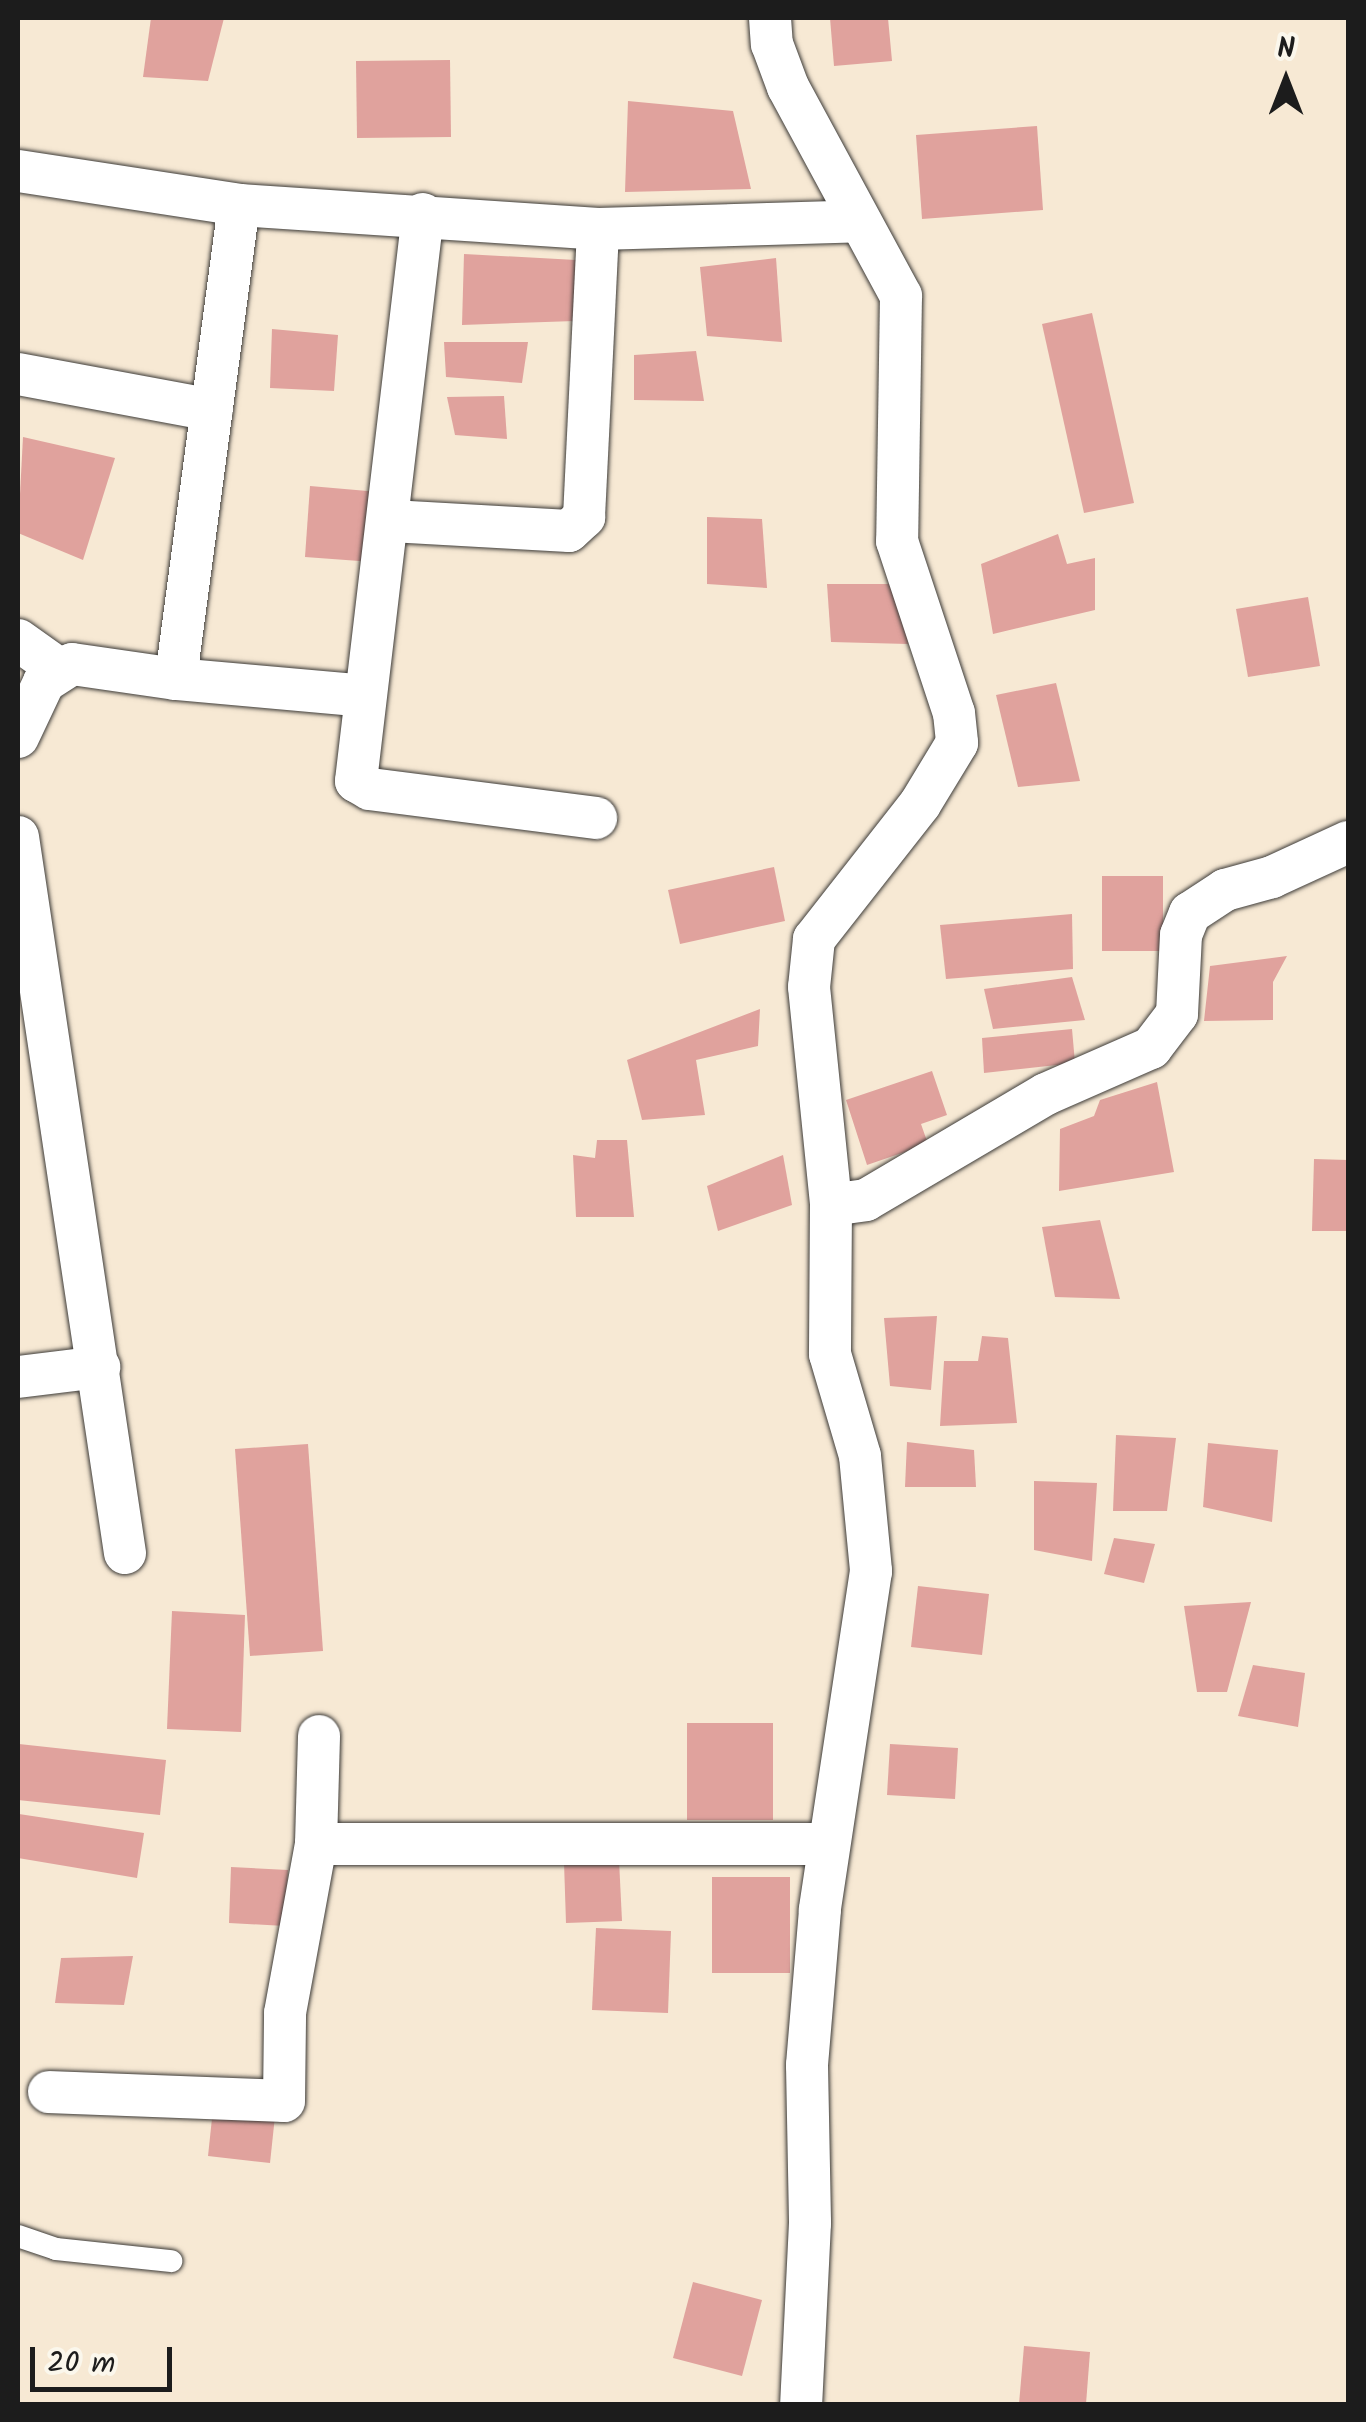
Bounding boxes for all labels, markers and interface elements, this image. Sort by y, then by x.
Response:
text: N [1277,27,1295,72]
north arrow [1236,30,1336,130]
scale bar [35,2327,178,2389]
text: 20 m [47,2340,115,2388]

